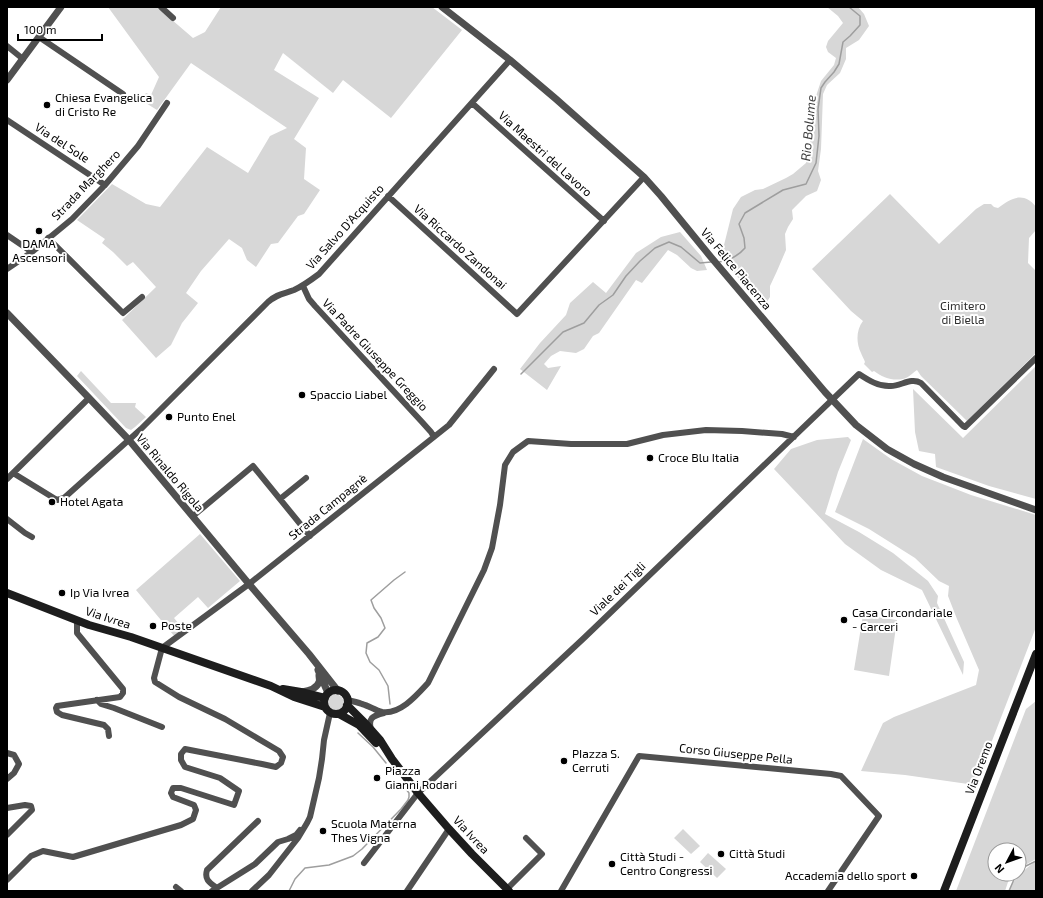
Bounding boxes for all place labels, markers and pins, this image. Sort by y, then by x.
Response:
place label: Chiesa Evangelica di Cristo Re [55,90,152,118]
marker: Chiesa Evangelica di Cristo Re [42,100,52,110]
marker: DAMA Ascensori [34,226,44,236]
place label: DAMA Ascensori [12,236,66,264]
place label: Spaccio Liabel [310,387,387,401]
marker: Spaccio Liabel [297,390,307,400]
place label: Punto Enel [177,409,236,423]
marker: Punto Enel [164,412,174,422]
place label: Croce Blu Italia [658,450,739,464]
marker: Croce Blu Italia [645,453,655,463]
place label: Hotel Agata [60,494,123,508]
marker: Hotel Agata [47,497,57,507]
place label: Ip Via Ivrea [70,585,129,599]
marker: Ip Via Ivrea [57,588,67,598]
place label: Casa Circondariale - Carceri [852,605,953,633]
marker: Casa Circondariale - Carceri [839,615,849,625]
place label: Poste [161,618,192,632]
marker: Poste [148,621,158,631]
place label: PIazza S. Cerruti [572,746,620,774]
marker: PIazza S. Cerruti [559,756,569,766]
place label: Piazza Gianni Rodari [385,763,457,791]
marker: Piazza Gianni Rodari [372,773,382,783]
place label: Scuola Materna Thes Vigna [331,816,417,844]
marker: Scuola Materna Thes Vigna [318,826,328,836]
place label: Città Studi [729,846,785,860]
place label: Città Studi - Centro Congressi [620,849,713,877]
marker: Città Studi [716,849,726,859]
marker: Città Studi - Centro Congressi [607,859,617,869]
place label: Accademia dello sport [785,868,906,882]
marker: Accademia dello sport [909,871,919,881]

